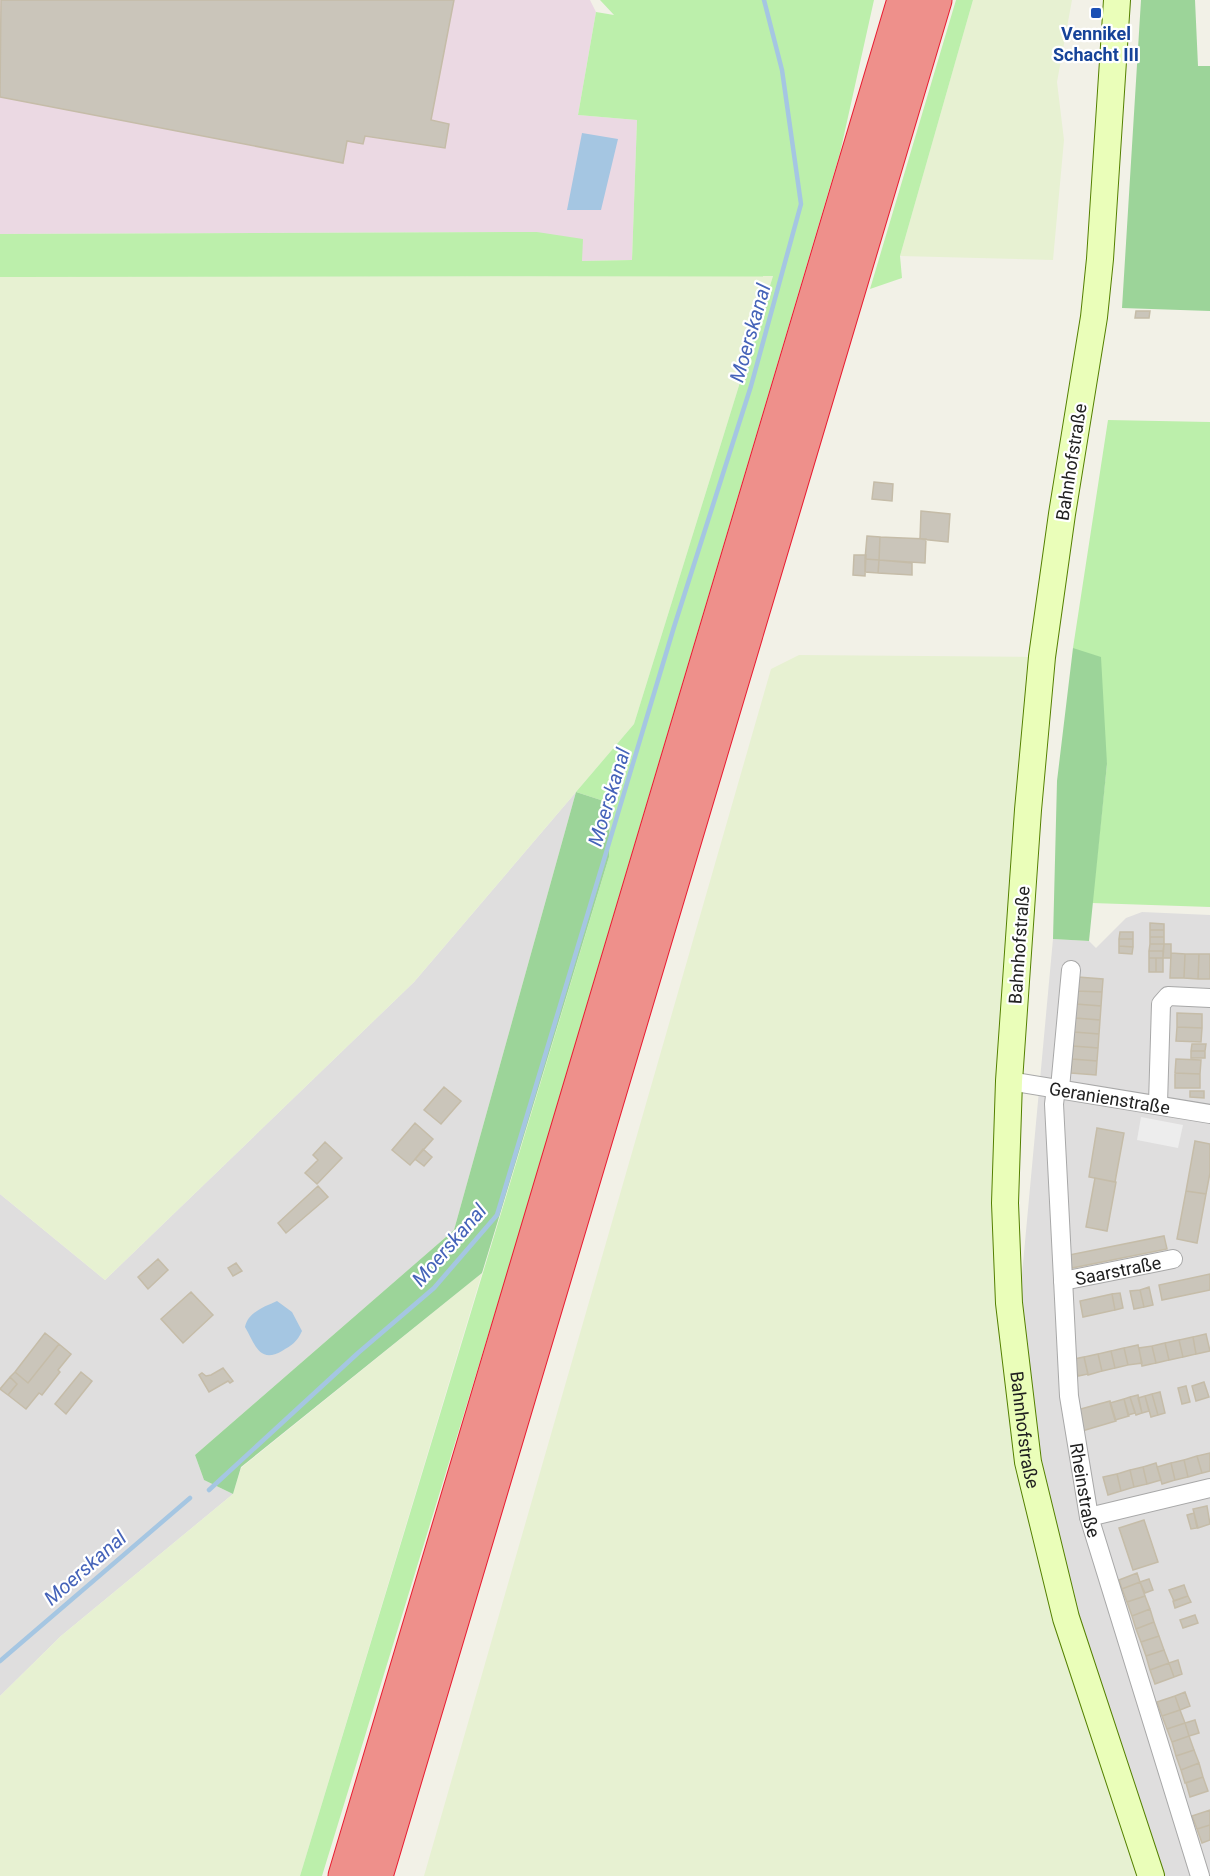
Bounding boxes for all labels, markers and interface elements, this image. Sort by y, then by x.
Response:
marker: Vennikel Schacht III [1089,6,1103,20]
place label: Vennikel Schacht III [1053,23,1139,65]
water label: Moerskanal [725,281,776,385]
street label: Bahnhofstraße [1051,402,1091,522]
water label: Moerskanal [583,745,635,849]
street label: Bahnhofstraße [1004,885,1034,1005]
street label: Geranienstraße [1048,1077,1172,1118]
water label: Moerskanal [407,1199,491,1291]
street label: Saarstraße [1073,1251,1163,1289]
street label: Bahnhofstraße [1007,1370,1045,1490]
street label: Rheinstraße [1066,1441,1105,1540]
water label: Moerskanal [39,1526,131,1610]

